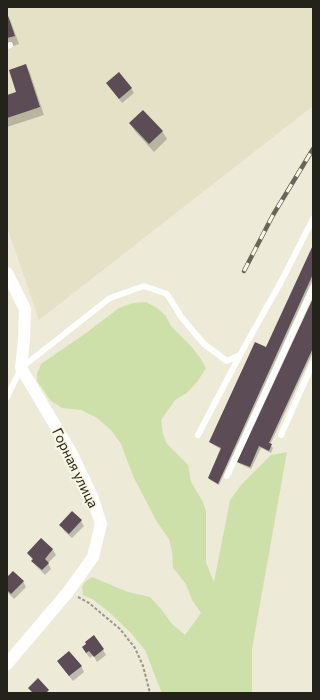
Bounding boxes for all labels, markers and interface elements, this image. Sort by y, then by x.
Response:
street label: Горная улица [48,425,102,511]

